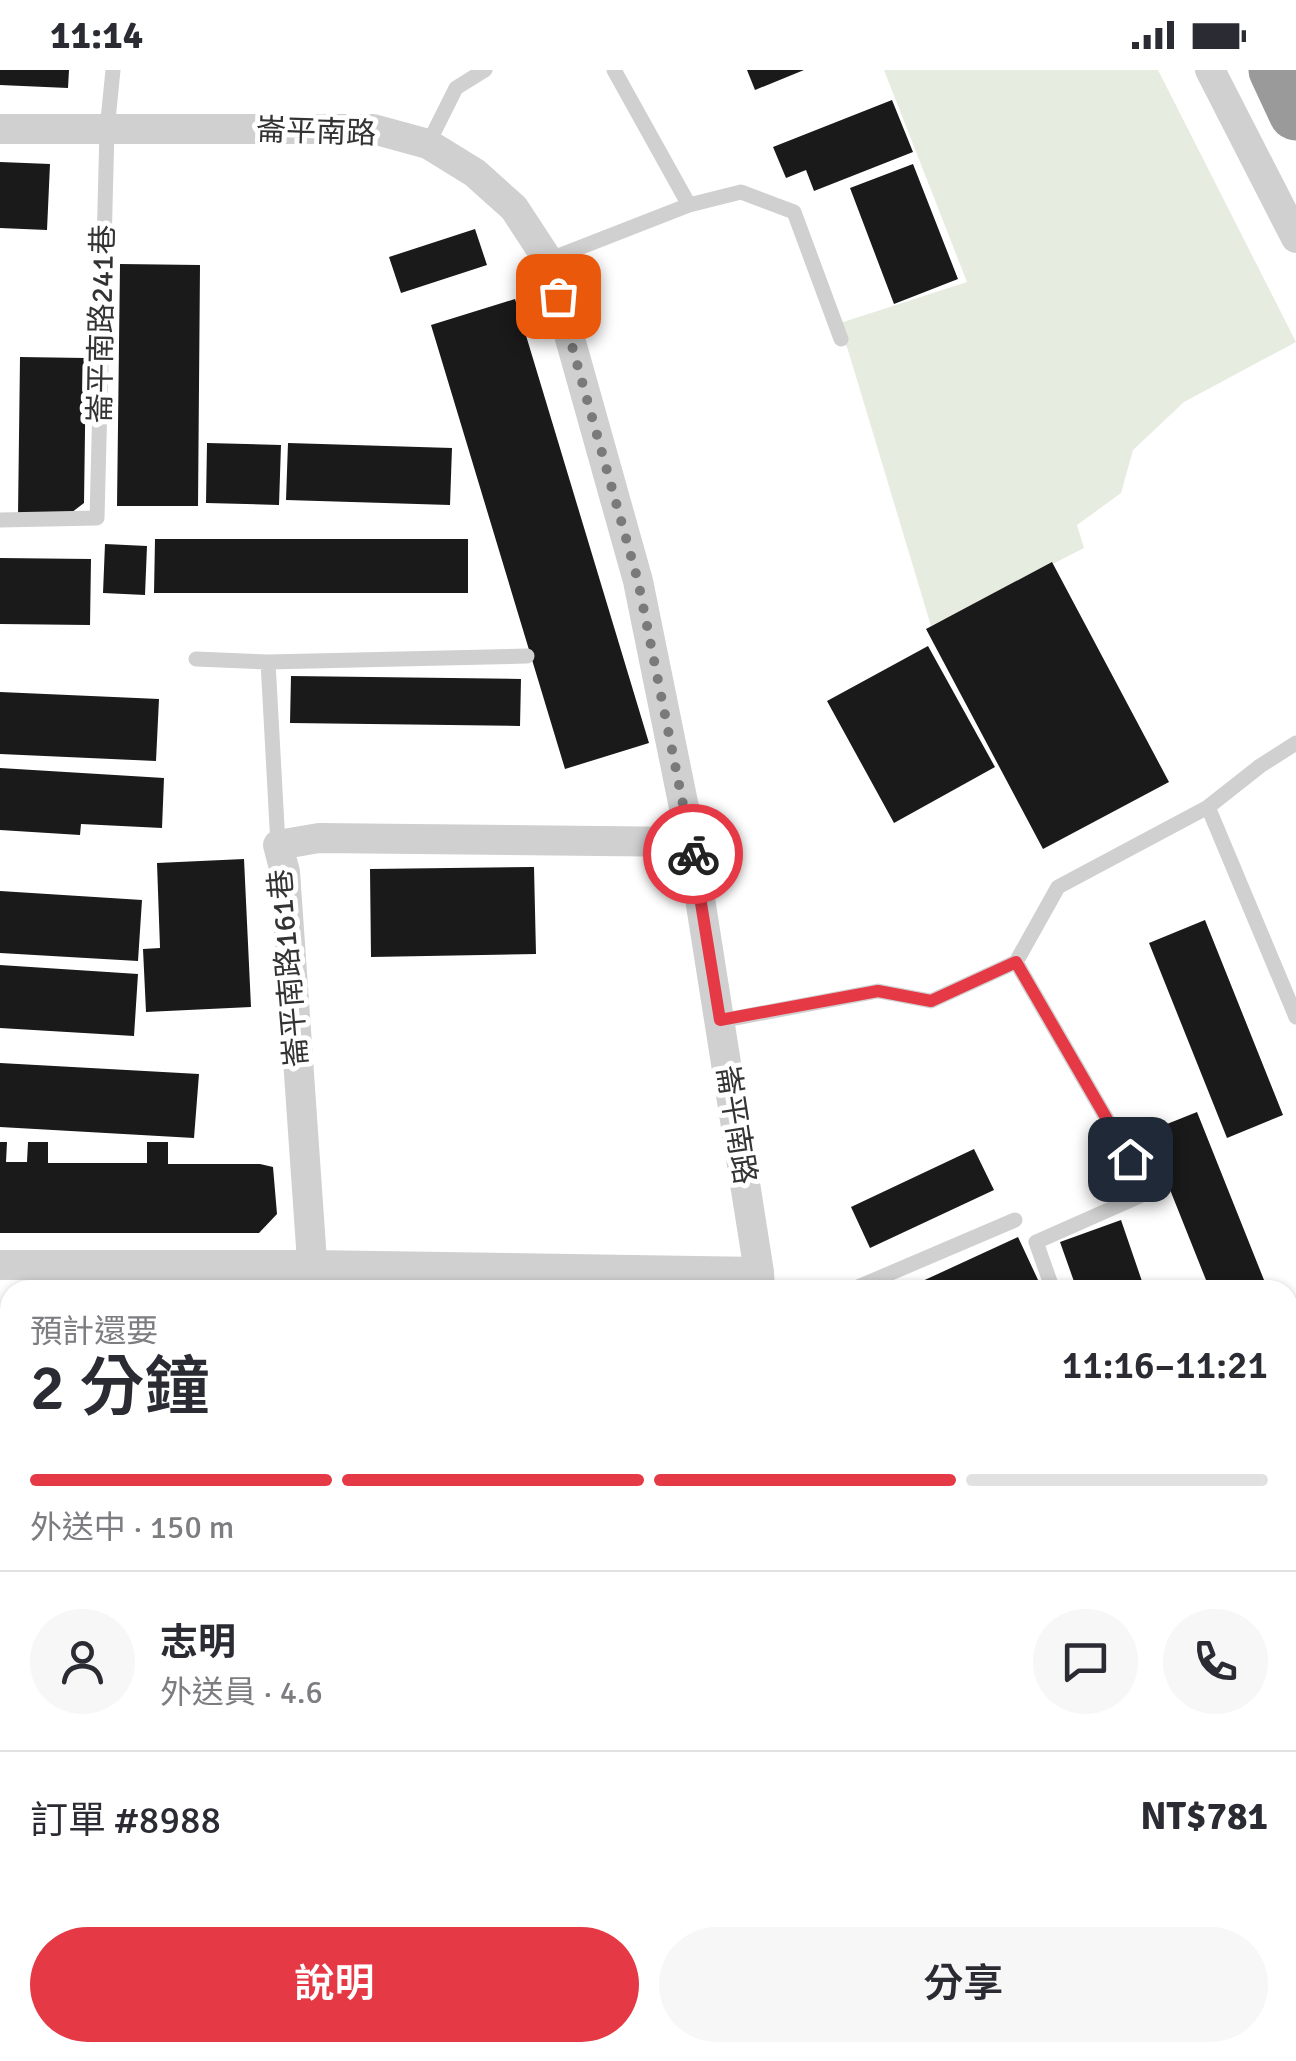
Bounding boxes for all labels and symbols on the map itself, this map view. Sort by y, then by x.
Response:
street label: 崙平南路 [255,111,377,153]
street label: 崙平南路241巷 [82,224,122,424]
pin [516,254,601,339]
courier [643,804,743,904]
street label: 崙平南路161巷 [262,867,316,1069]
street label: 崙平南路 [708,1063,764,1187]
pin [1088,1117,1173,1202]

